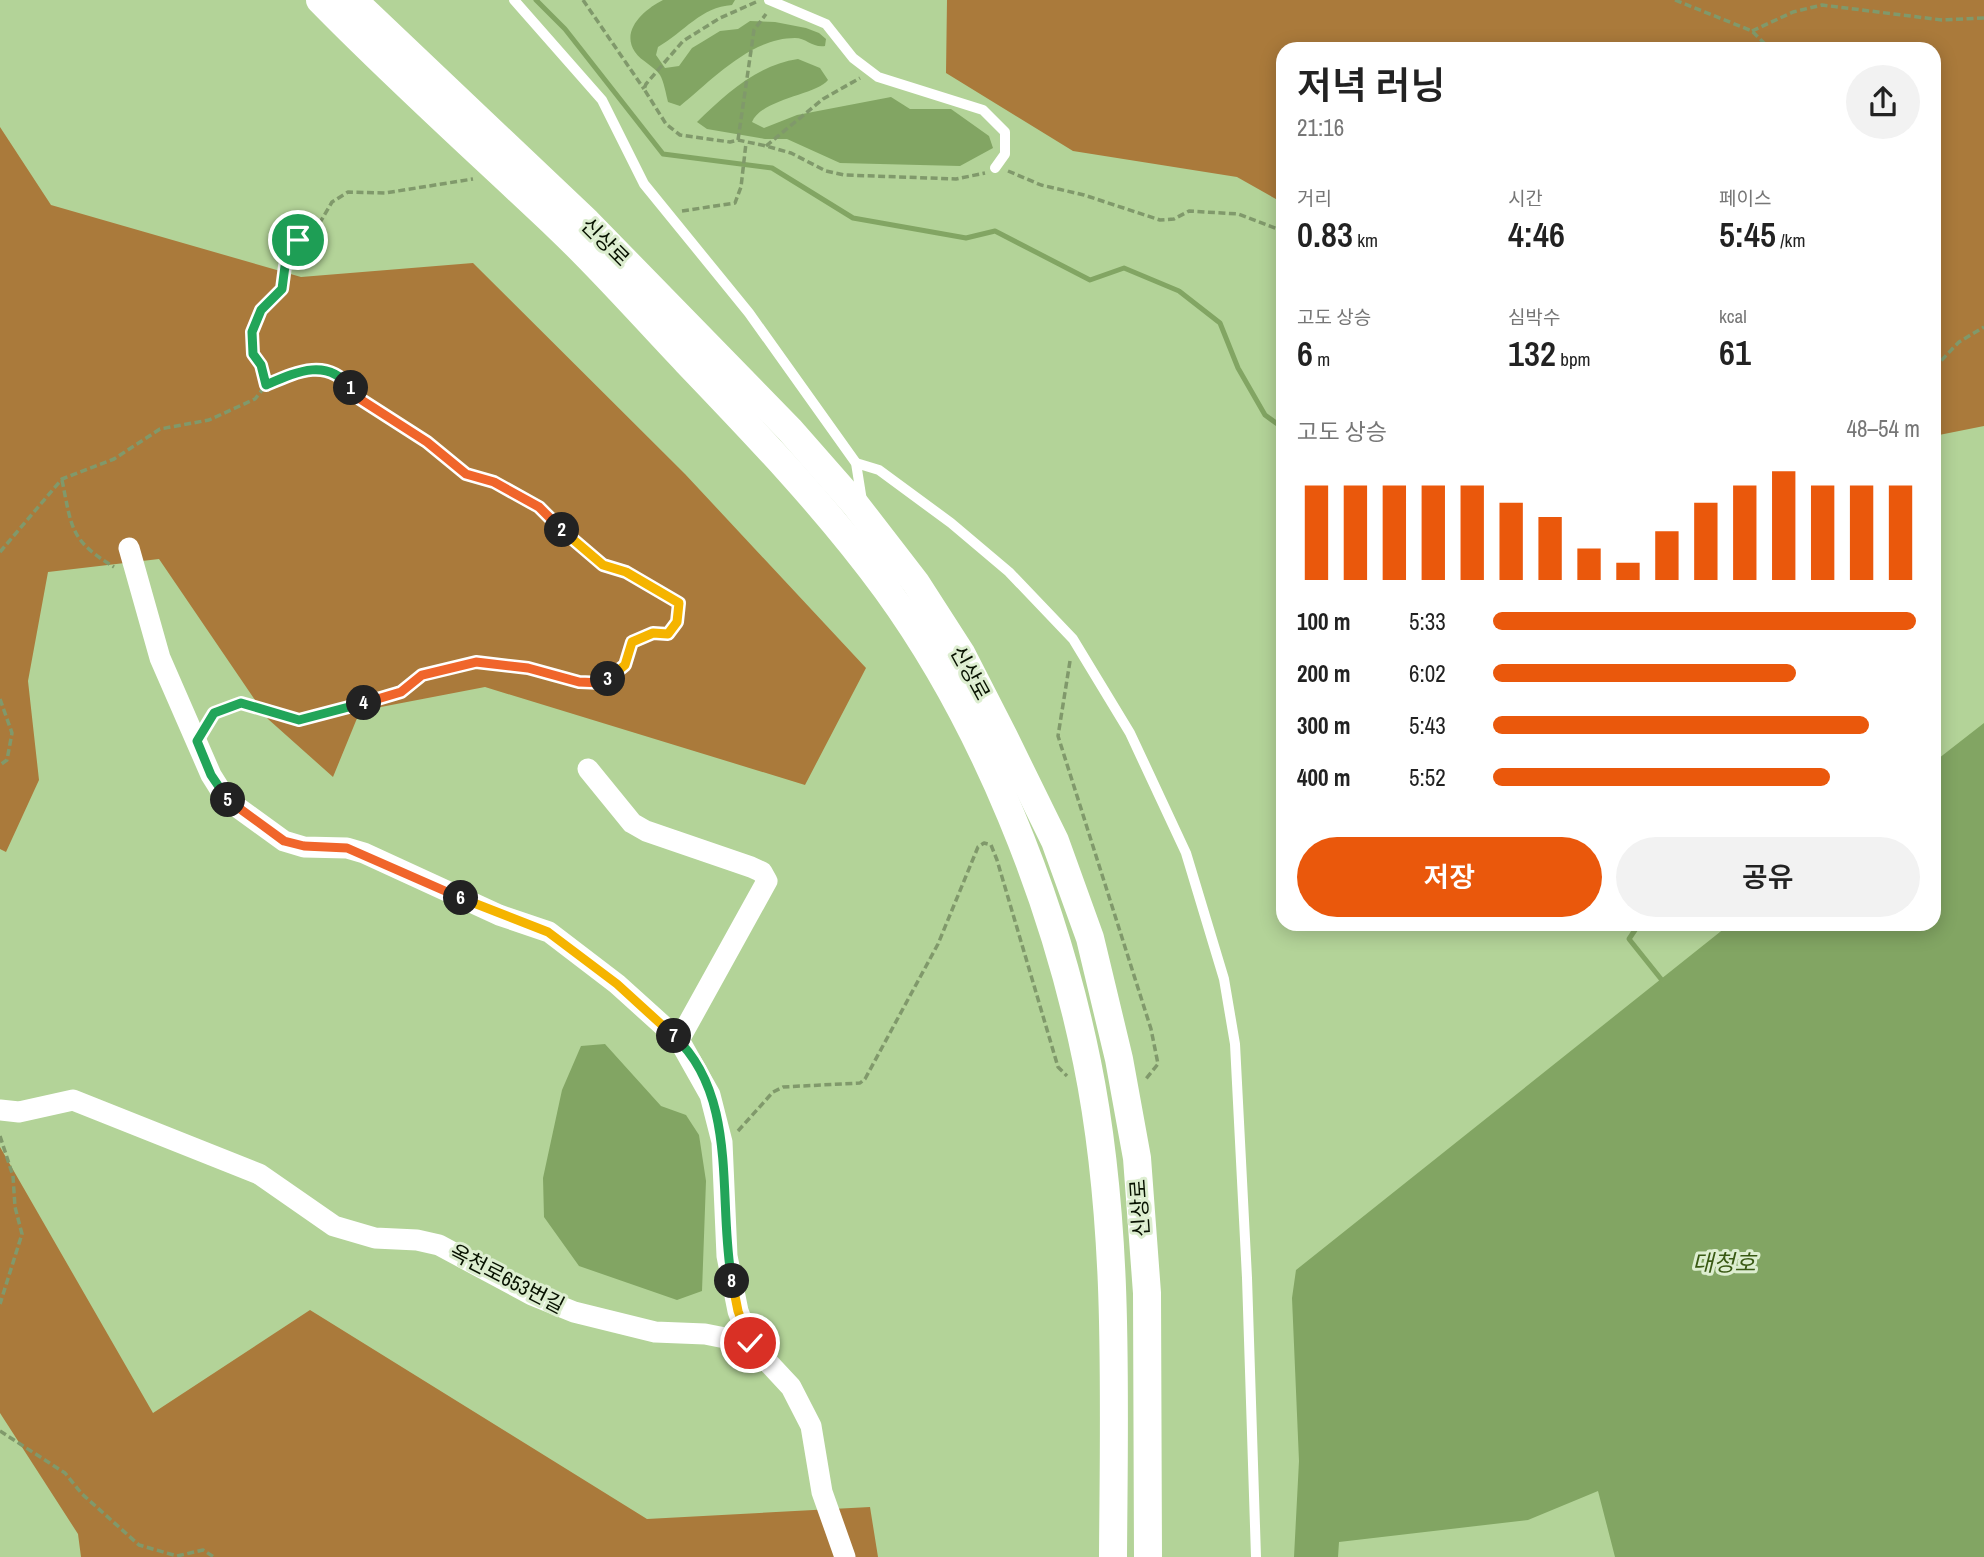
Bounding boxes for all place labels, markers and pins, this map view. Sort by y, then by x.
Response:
pin [268,210,328,270]
pin: 1 [334,370,368,406]
pin: 2 [544,512,580,548]
pin: 3 [590,662,626,696]
pin: 4 [346,686,382,720]
pin: 5 [210,782,246,818]
pin: 6 [444,880,478,916]
pin: 7 [656,1018,692,1054]
pin: 8 [714,1264,750,1298]
pin [720,1313,780,1373]

